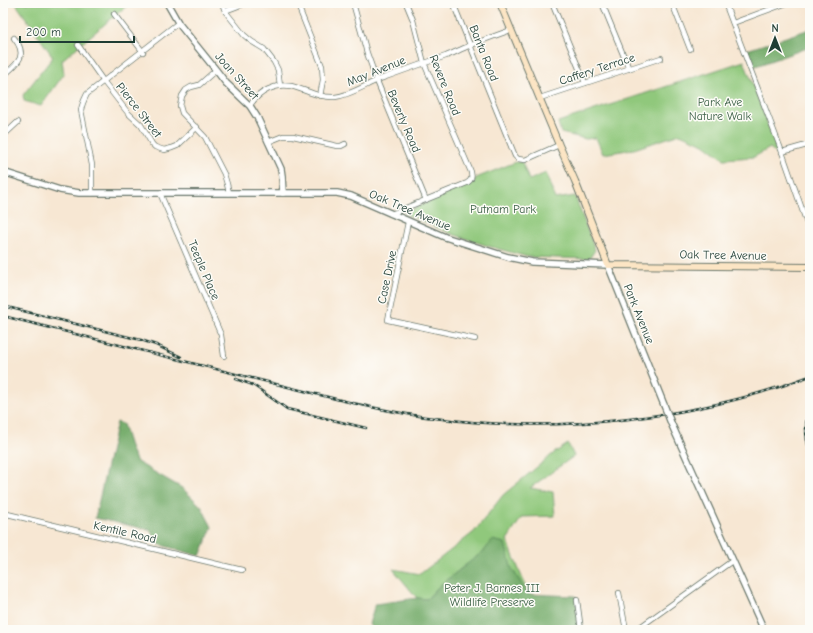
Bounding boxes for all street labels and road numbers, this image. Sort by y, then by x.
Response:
street label: Banta Road [466,23,502,83]
street label: Joan Street [212,49,262,103]
street label: Caffery Terrace [557,50,637,88]
street label: May Avenue [345,53,407,89]
street label: Revere Road [426,53,464,117]
street label: Pierce Street [113,80,165,141]
street label: Beverly Road [384,87,424,155]
street label: Oak Tree Avenue [367,187,453,233]
street label: Teeple Place [185,238,223,302]
street label: Oak Tree Avenue [679,247,767,263]
street label: Case Drive [375,249,399,305]
street label: Park Avenue [621,282,657,346]
street label: Kentile Road [92,518,158,546]

